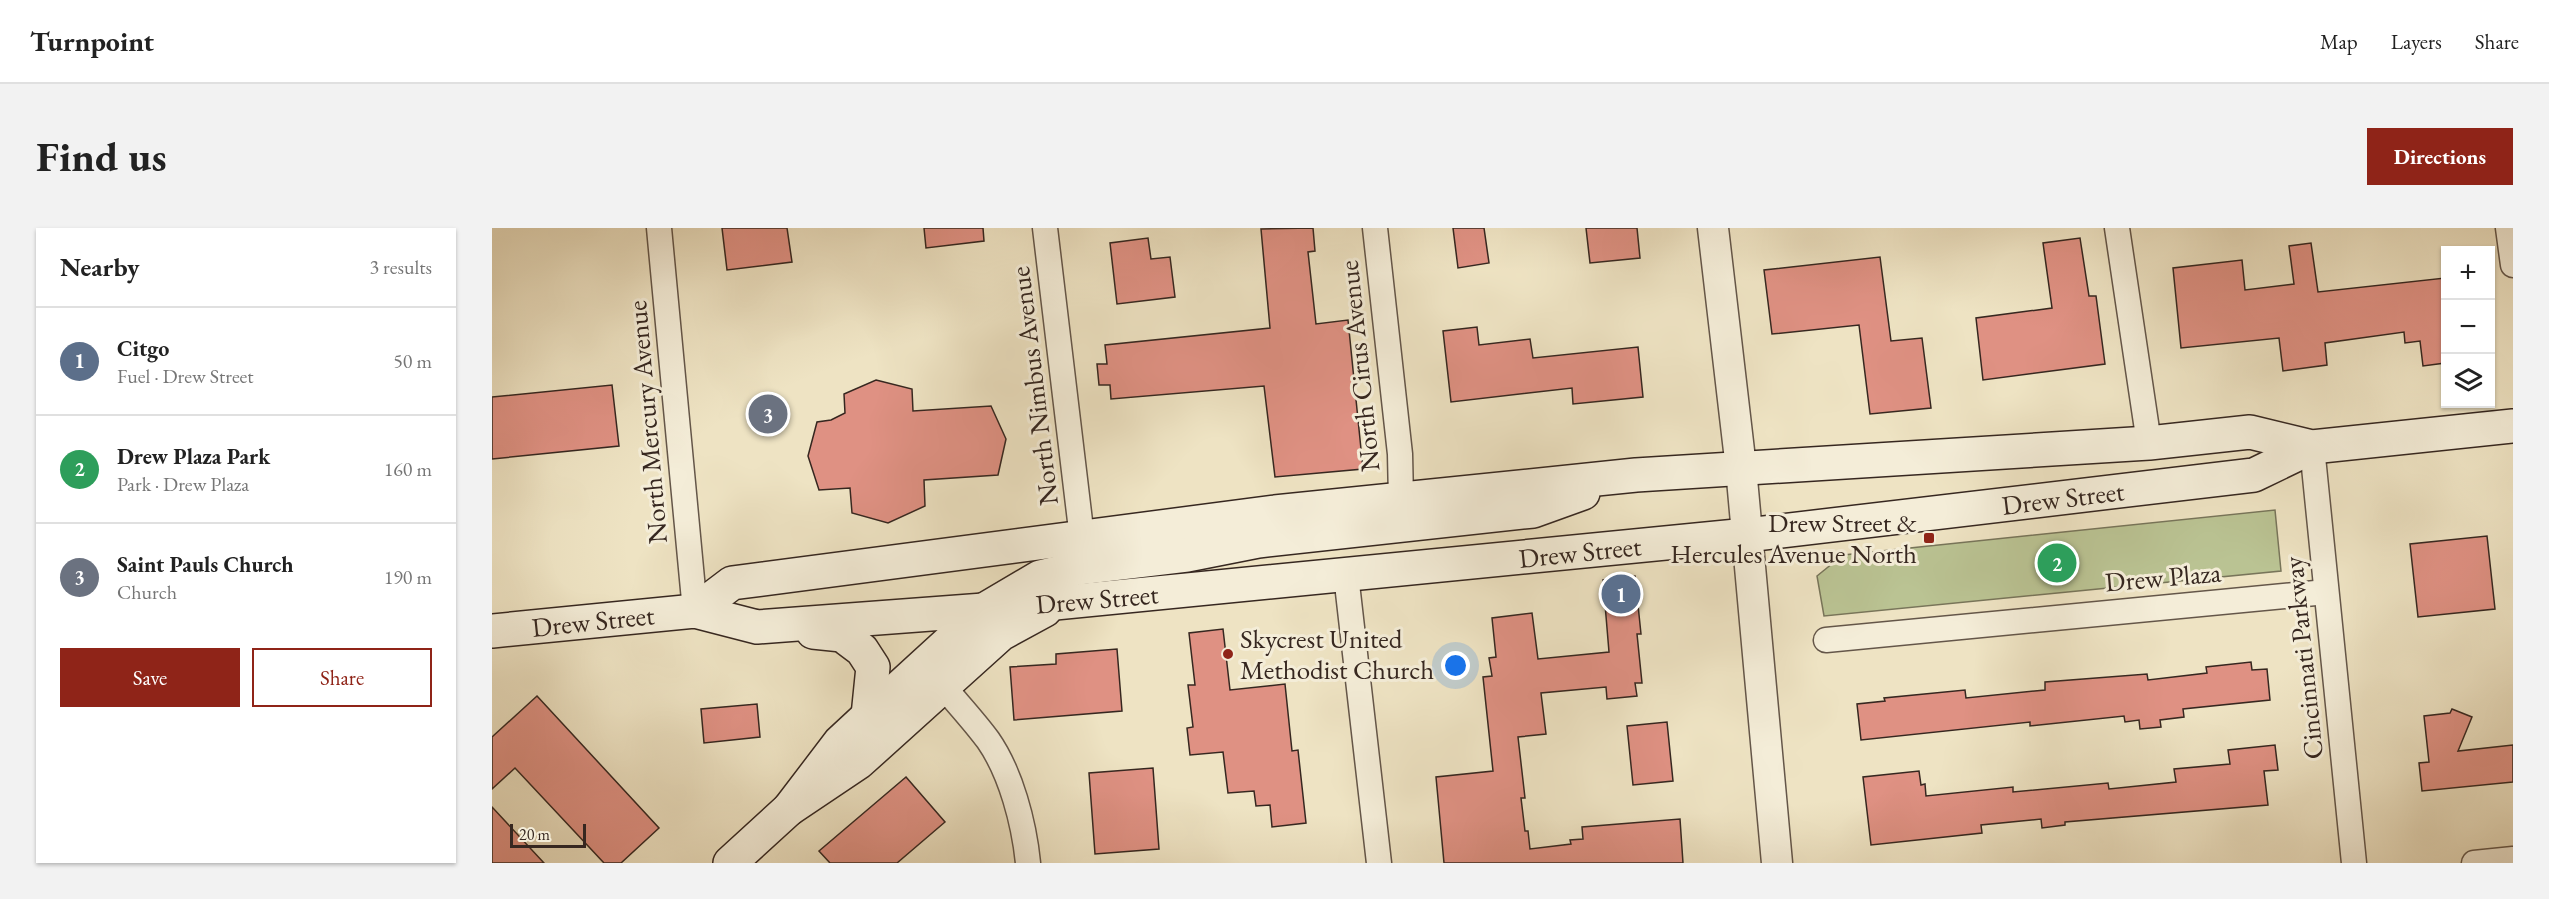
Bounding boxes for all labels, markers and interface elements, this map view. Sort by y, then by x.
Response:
text: Turnpoint [30,23,154,59]
text: Map [2320,28,2358,55]
text: Layers [2391,28,2442,55]
text: Share [2475,28,2519,55]
button: Directions [2367,128,2513,185]
text: Find us [36,129,167,184]
map controls [2441,246,2495,408]
button: + [2441,246,2495,300]
text: Nearby [60,250,140,284]
text: 3 results [369,254,432,280]
street label: North Cirus Avenue [1331,259,1387,473]
street label: North Nimbus Avenue [1002,265,1066,507]
street label: North Mercury Avenue [619,299,675,545]
button: − [2441,300,2495,354]
text: Citgo [117,334,169,363]
text: 1 [74,348,85,374]
text: 50 m [393,348,432,374]
button: layers [2441,354,2495,408]
text: Fuel · Drew Street [117,363,254,389]
pin: 3 [748,392,788,436]
text: Drew Plaza Park [117,442,270,471]
text: 2 [74,456,85,482]
text: 160 m [384,456,432,482]
text: Park · Drew Plaza [117,471,249,497]
street label: Drew Street [2000,473,2127,523]
place label: Drew Street & Hercules Avenue North [1670,505,1917,571]
street label: Drew Street [1517,528,1644,576]
marker: Drew Street & Hercules Avenue North [1922,531,1936,545]
pin: 2 [2038,540,2076,586]
text: Saint Pauls Church [117,550,294,579]
street label: Drew Plaza [2104,554,2223,600]
street label: Cincinnati Parkway [2275,555,2331,761]
text: 3 [74,564,85,590]
text: 190 m [384,564,432,590]
pin: 1 [1602,572,1640,616]
street label: Drew Street [1034,576,1160,622]
text: Church [117,579,177,605]
street label: Drew Street [530,597,657,645]
place label: Skycrest United Methodist Church [1240,621,1434,687]
marker: Skycrest United Methodist Church [1221,647,1235,661]
button: Save [60,648,240,707]
button: Share [252,648,432,707]
your location [1441,651,1470,680]
scale bar [510,821,586,848]
text: 20 m [519,824,550,845]

